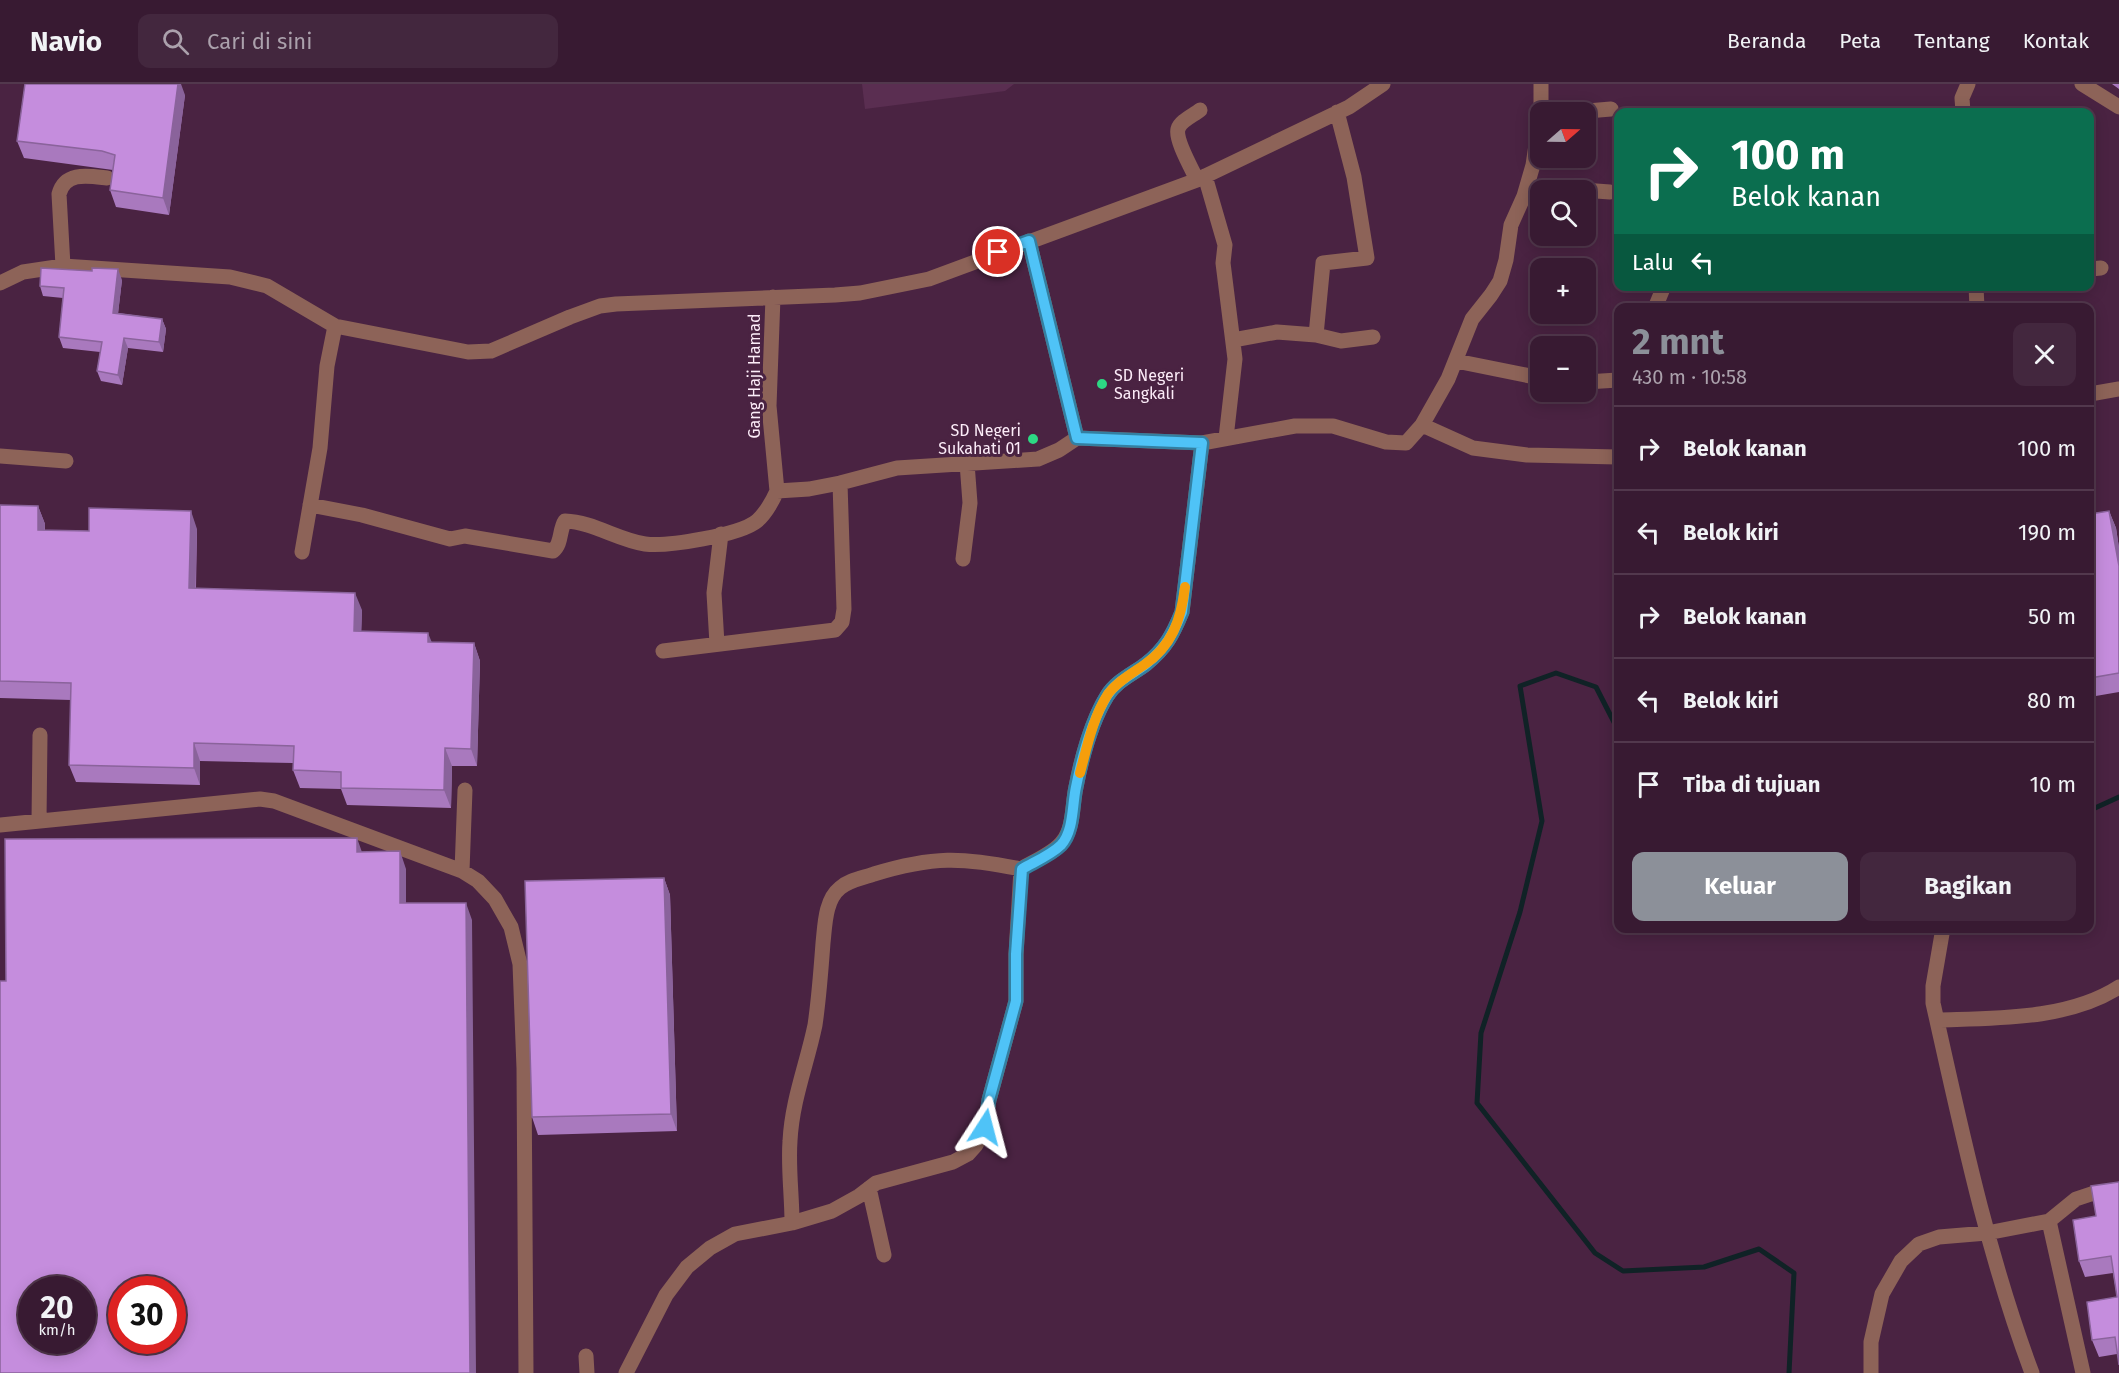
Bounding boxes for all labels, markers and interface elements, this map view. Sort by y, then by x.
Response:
search box [138,14,558,68]
text: Navio [30,25,102,58]
icon: search [159,25,192,58]
text: Cari di sini [207,28,312,55]
text: Beranda [1727,28,1806,54]
text: Peta [1839,28,1881,54]
text: Tentang [1914,28,1990,54]
text: Kontak [2023,28,2089,54]
north arrow [1530,102,1596,168]
map controls [1530,102,1596,402]
text: 100 m [1731,130,1845,180]
icon: right [1632,132,1710,210]
button: search [1530,180,1596,246]
text: Belok kanan [1731,181,1881,213]
pin [972,226,1023,277]
icon: arrive [981,235,1014,268]
icon: left [1686,246,1719,279]
text: Lalu [1632,249,1674,276]
button: + [1530,258,1596,324]
street label: Gang Haji Hamad [745,314,764,438]
text: 2 mnt [1632,320,1724,364]
button: close [2013,323,2076,386]
button: − [1530,336,1596,402]
text: 430 m · 10:58 [1632,365,1747,389]
place label: SD Negeri Sangkali [1114,366,1184,403]
marker: SD Negeri Sangkali [1095,377,1109,391]
place label: SD Negeri Sukahati 01 [938,421,1021,458]
marker: SD Negeri Sukahati 01 [1026,432,1040,446]
icon: right [1632,432,1665,465]
text: Belok kanan [1683,435,1807,462]
text: 100 m [2017,435,2076,462]
icon: left [1632,516,1665,549]
text: Belok kiri [1683,519,1779,546]
text: 190 m [2018,519,2076,546]
icon: right [1632,600,1665,633]
text: Belok kanan [1683,603,1807,630]
text: 50 m [2028,603,2076,630]
icon: left [1632,684,1665,717]
text: Belok kiri [1683,687,1779,714]
text: 80 m [2027,687,2076,714]
icon: arrive [1632,768,1665,801]
text: Tiba di tujuan [1683,771,1820,798]
text: 10 m [2030,771,2076,798]
button: Keluar [1632,852,1848,921]
button: Bagikan [1860,852,2076,921]
position arrow [953,1095,1017,1159]
speed limit sign: 30 [108,1276,186,1354]
text: 20 [40,1290,74,1326]
text: km/h [38,1321,76,1339]

